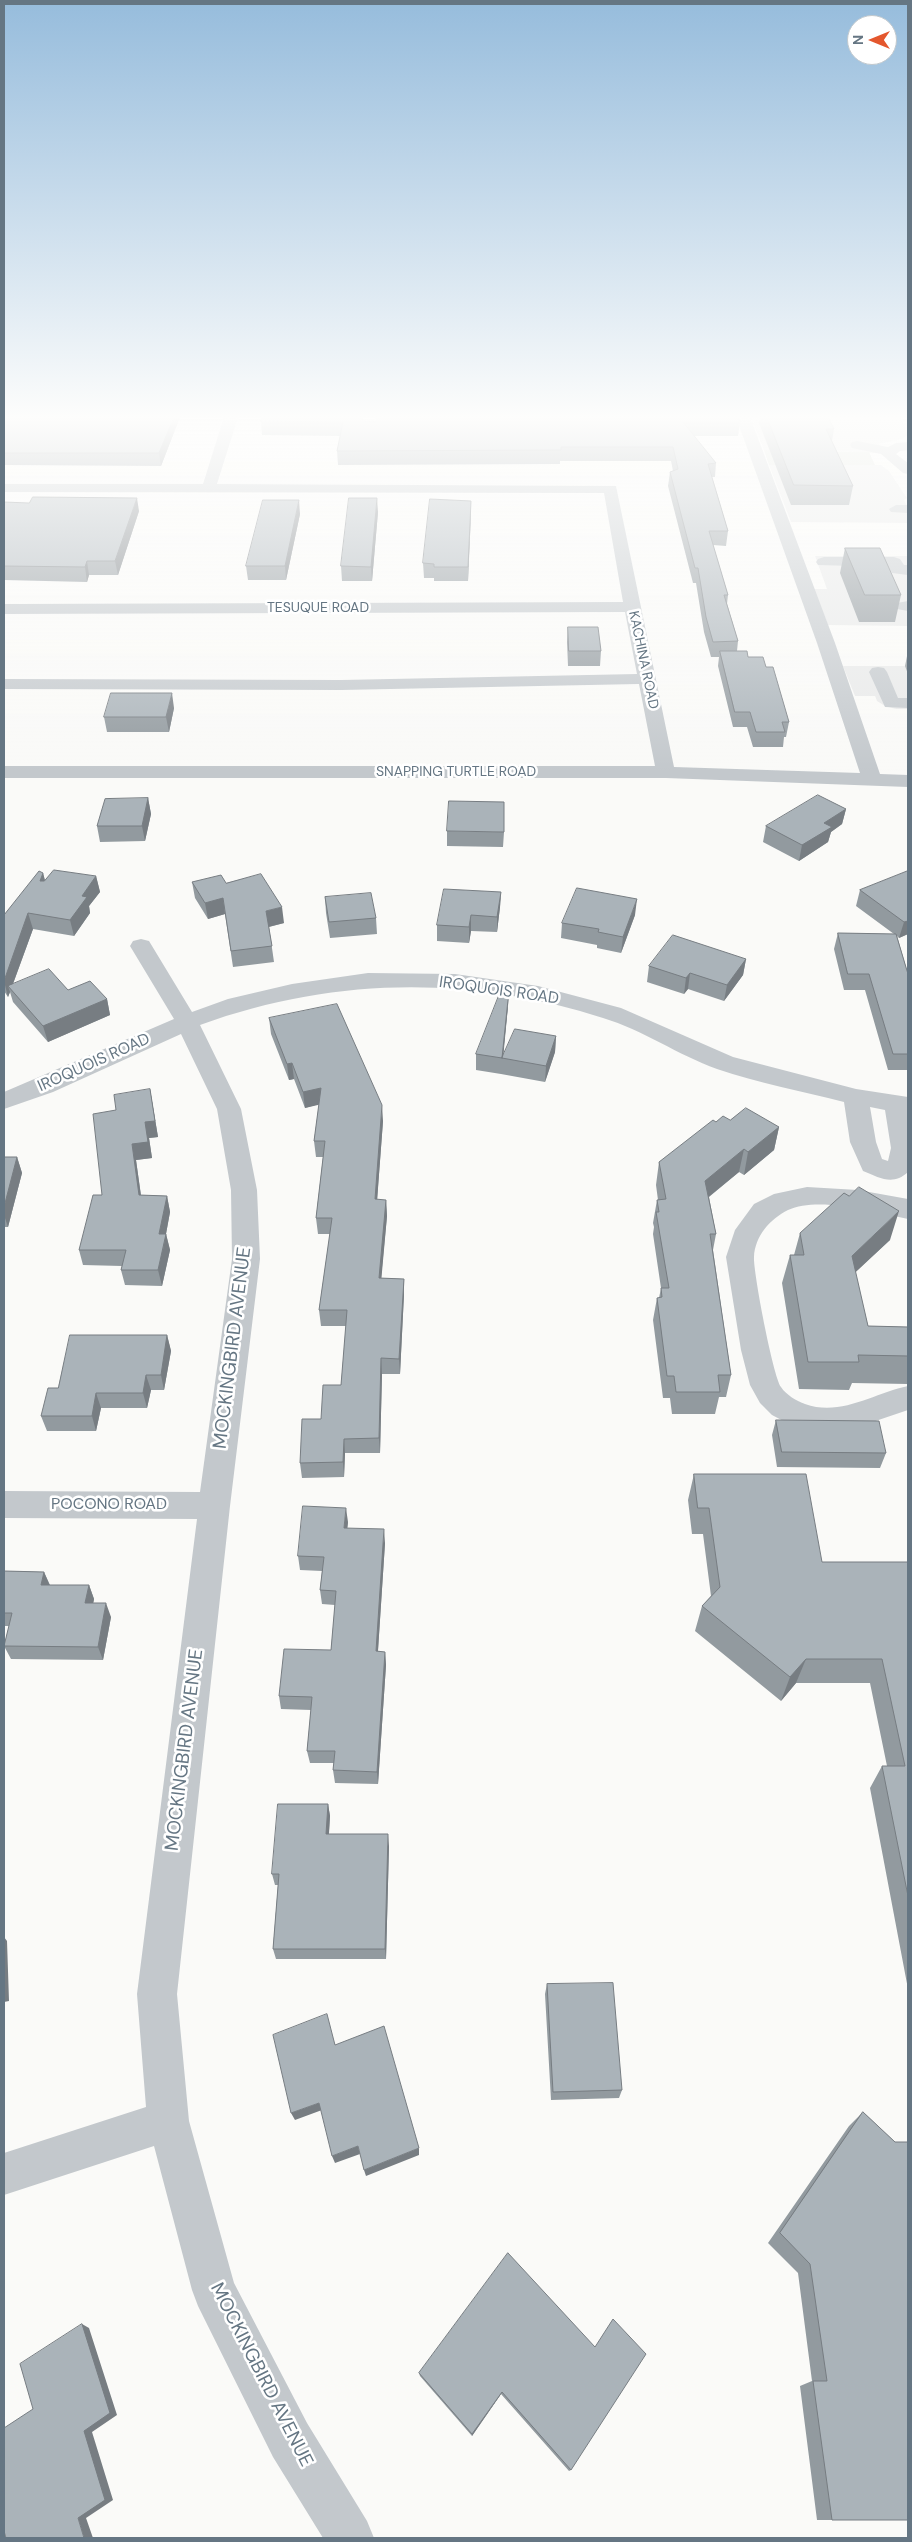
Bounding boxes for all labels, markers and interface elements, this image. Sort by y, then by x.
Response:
north arrow [847,15,897,65]
text: N [849,35,867,45]
street label: TESUQUE ROAD [267,600,369,616]
street label: KACHINA ROAD [624,609,662,711]
street label: SNAPPING TURTLE ROAD [376,764,536,780]
street label: IROQUOIS ROAD [438,973,560,1009]
street label: IROQUOIS ROAD [35,1030,153,1096]
street label: MOCKINGBIRD AVENUE [209,1246,257,1450]
street label: POCONO ROAD [51,1495,167,1515]
street label: MOCKINGBIRD AVENUE [161,1648,209,1852]
street label: MOCKINGBIRD AVENUE [205,2279,317,2471]

